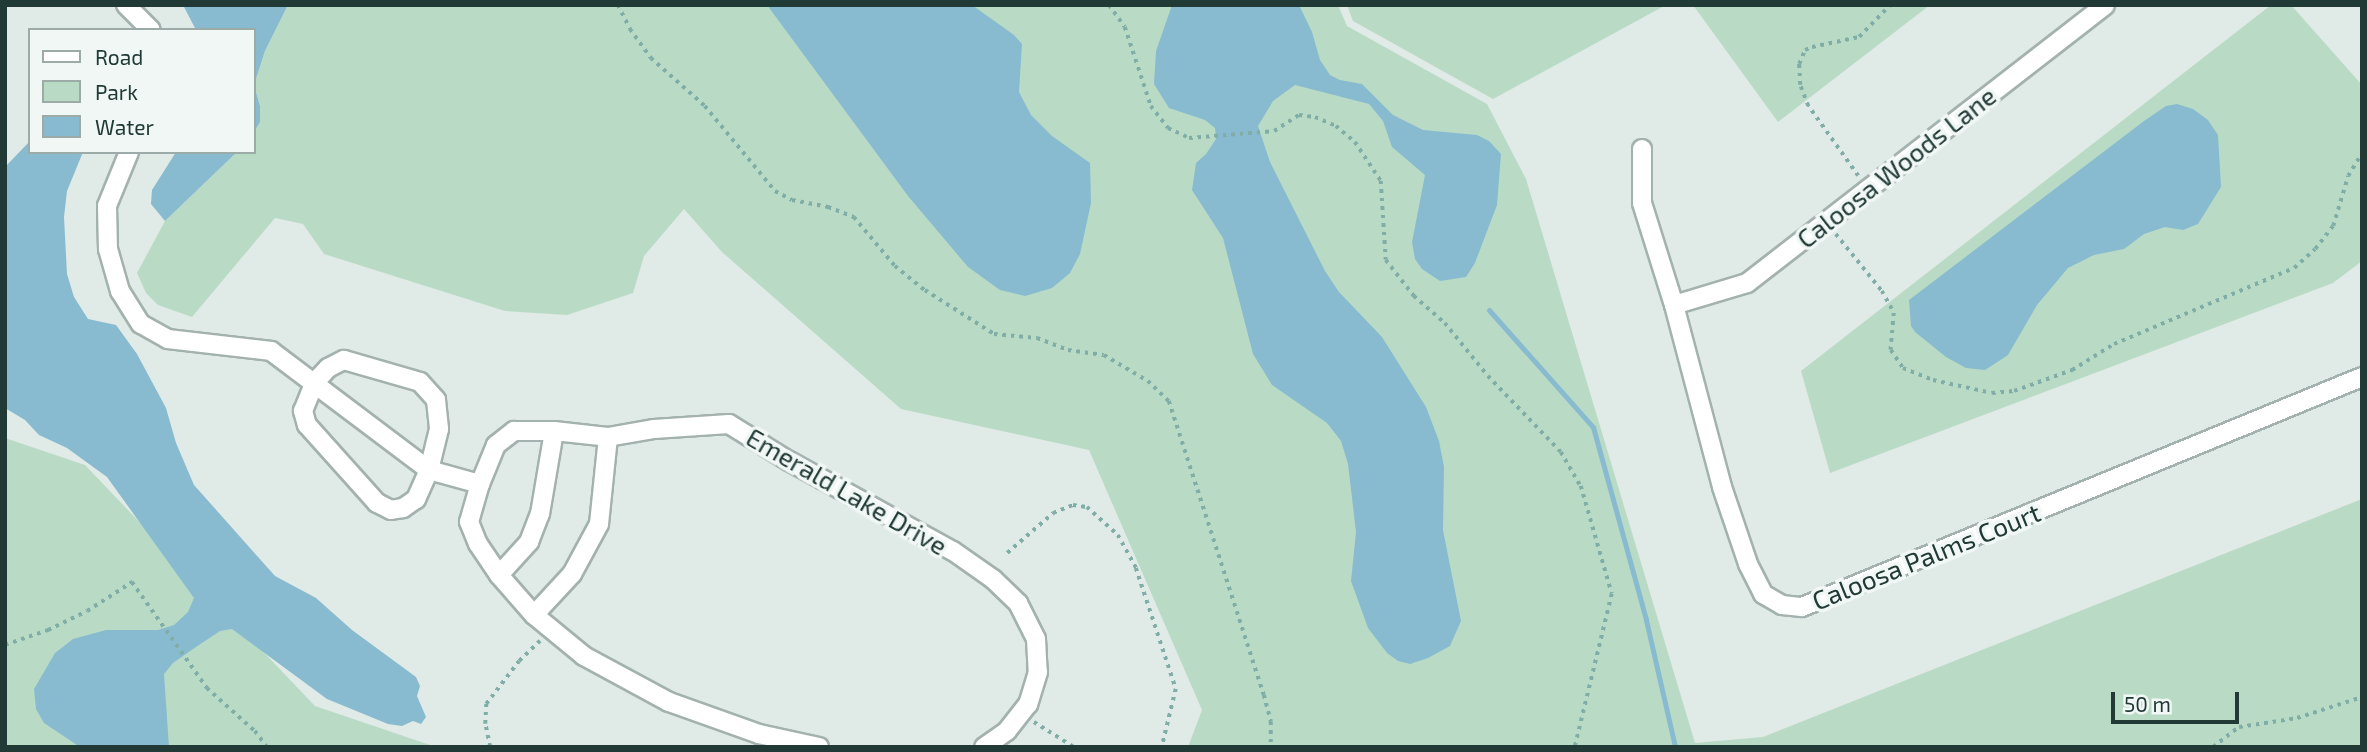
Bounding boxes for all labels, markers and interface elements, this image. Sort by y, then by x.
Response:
legend [28,28,256,154]
text: Road [95,44,143,69]
text: Park [95,79,138,104]
street label: Caloosa Woods Lane [1790,80,2002,254]
text: Water [95,114,154,139]
street label: Emerald Lake Drive [741,421,953,561]
street label: Caloosa Palms Court [1807,496,2045,616]
scale bar [2115,678,2243,722]
text: 50 m [2124,691,2171,716]

